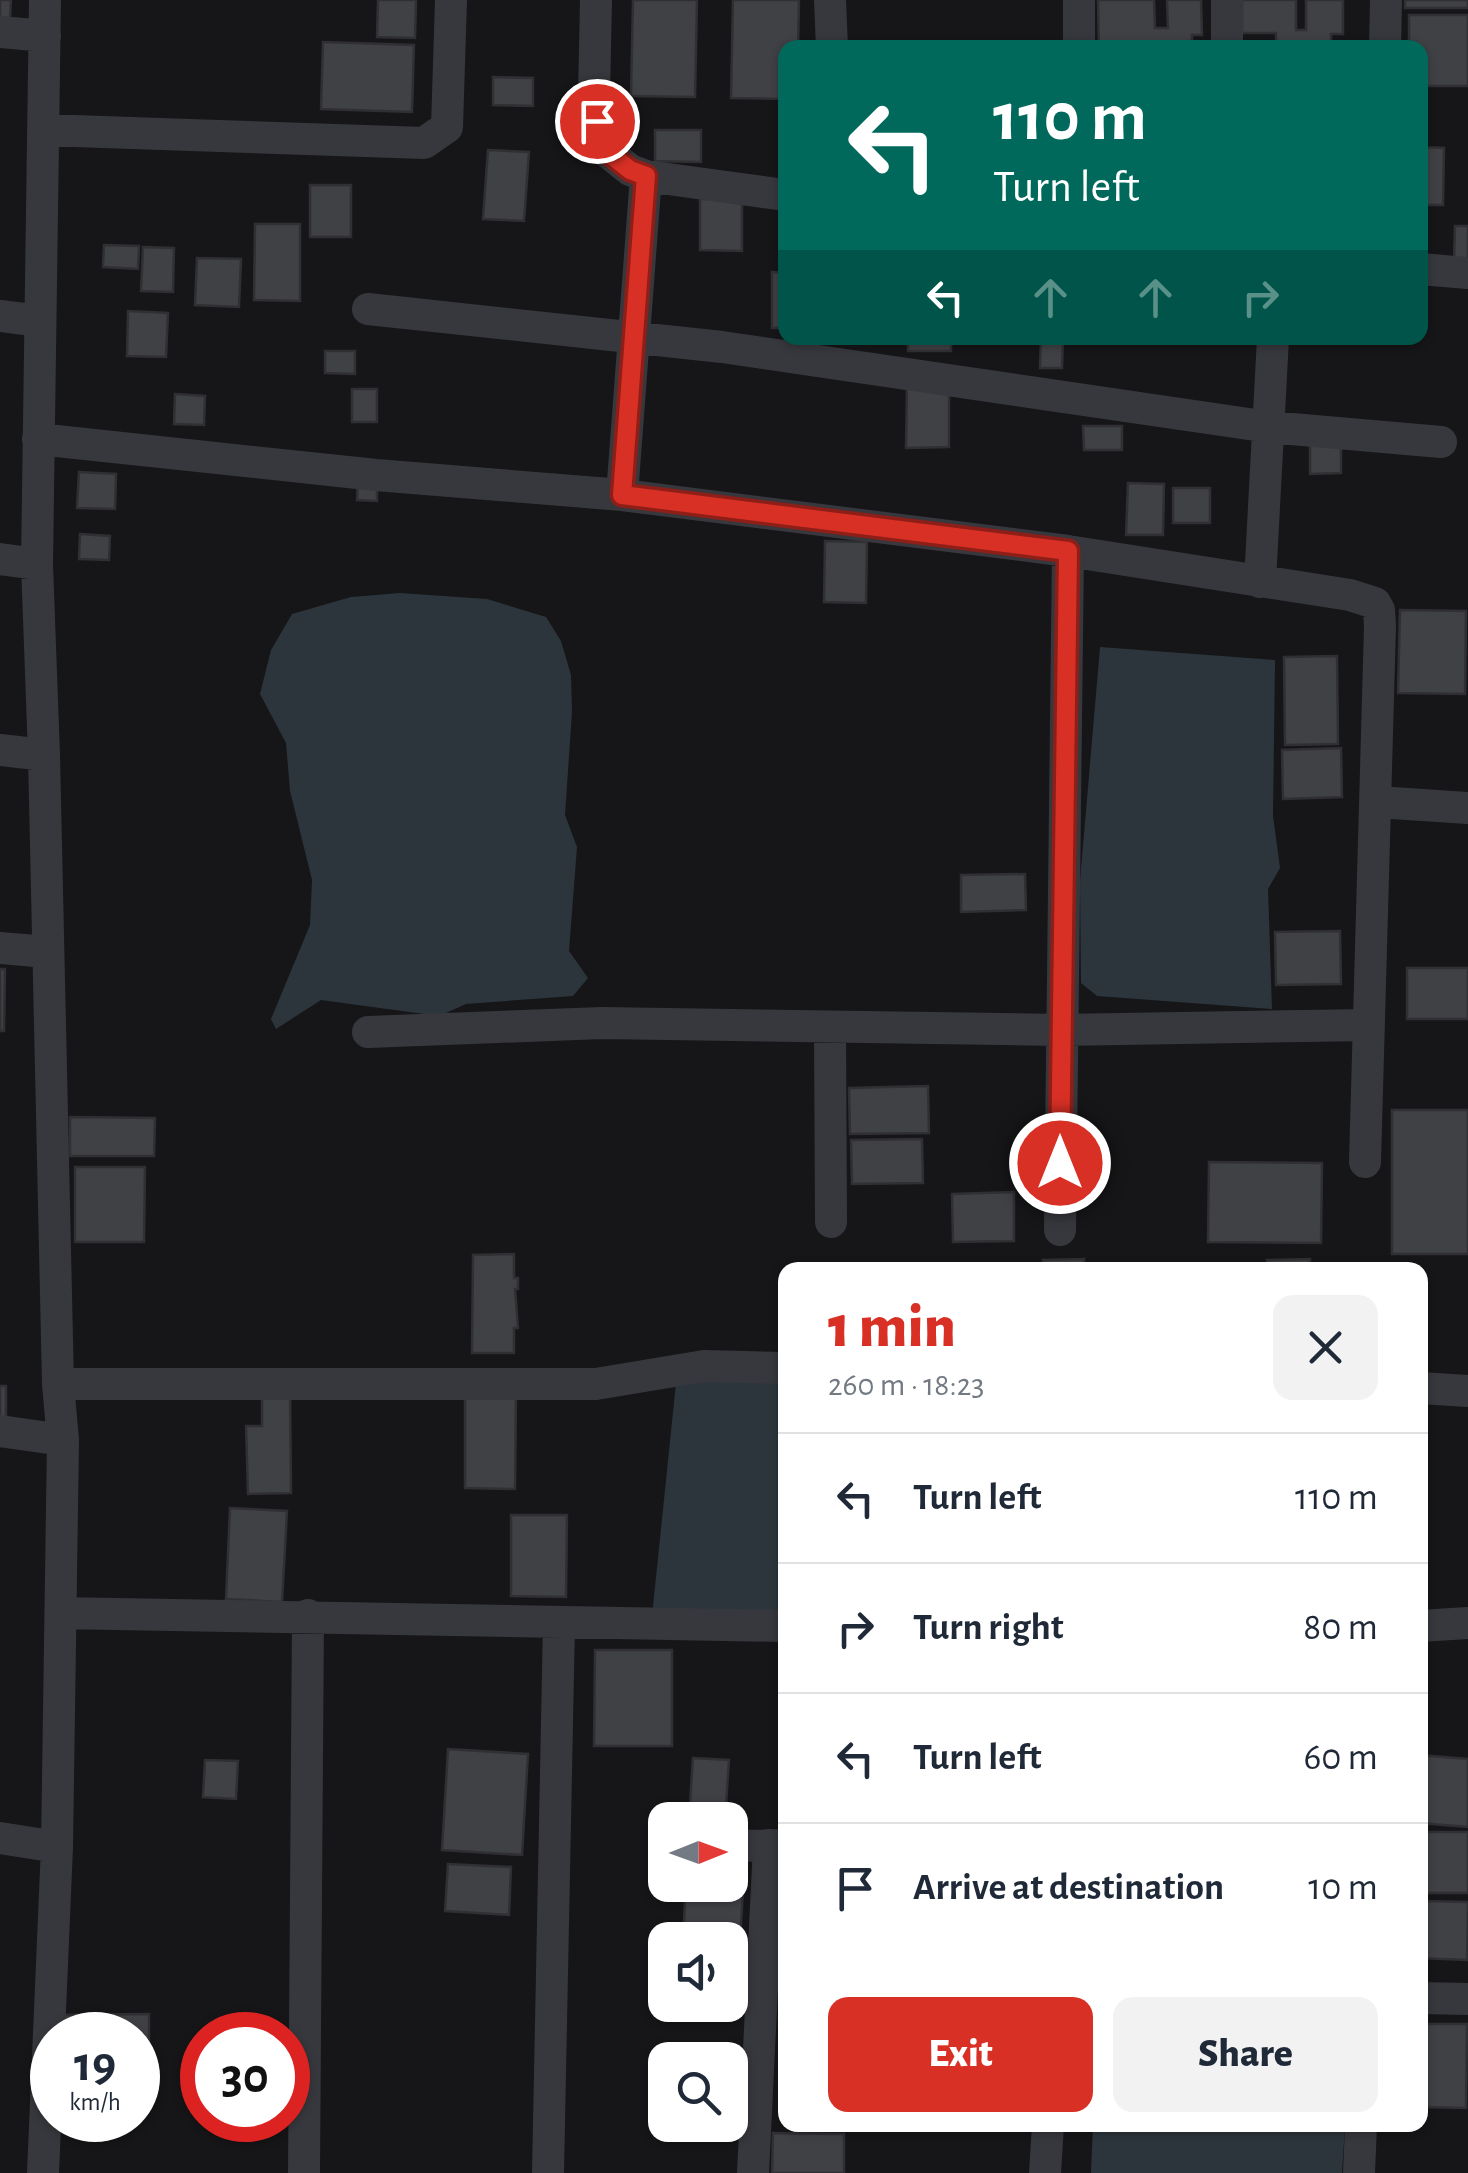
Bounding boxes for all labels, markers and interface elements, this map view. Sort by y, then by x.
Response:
pin [555,79,640,164]
icon: left [828,80,958,210]
text: 110 m [993,83,1147,153]
icon: arrive [570,94,625,149]
text: Turn left [993,165,1140,210]
icon: left [918,270,973,325]
icon: ahead [1023,270,1078,325]
icon: ahead [1128,270,1183,325]
icon: right [1233,270,1288,325]
position arrow [1008,1111,1112,1215]
button: close [1273,1295,1378,1400]
text: 1 min [828,1298,956,1358]
text: 260 m · 18:23 [828,1369,985,1401]
icon: left [828,1471,883,1526]
text: Turn left [913,1479,1041,1517]
text: 110 m [1295,1479,1378,1517]
icon: right [828,1601,883,1656]
text: Turn right [913,1609,1063,1647]
text: 80 m [1303,1609,1378,1647]
icon: left [828,1731,883,1786]
text: Turn left [913,1739,1041,1777]
text: 60 m [1303,1739,1378,1777]
north arrow [648,1802,748,1902]
map controls [648,1802,748,2142]
icon: arrive [828,1861,883,1916]
text: Arrive at destination [913,1869,1224,1907]
text: 10 m [1308,1869,1378,1907]
button: sound [648,1922,748,2022]
button: Exit [828,1997,1093,2112]
button: Share [1113,1997,1378,2112]
speed limit sign: 30 [180,2012,310,2142]
text: 19 [74,2040,116,2090]
button: search [648,2042,748,2142]
text: km/h [69,2090,121,2115]

